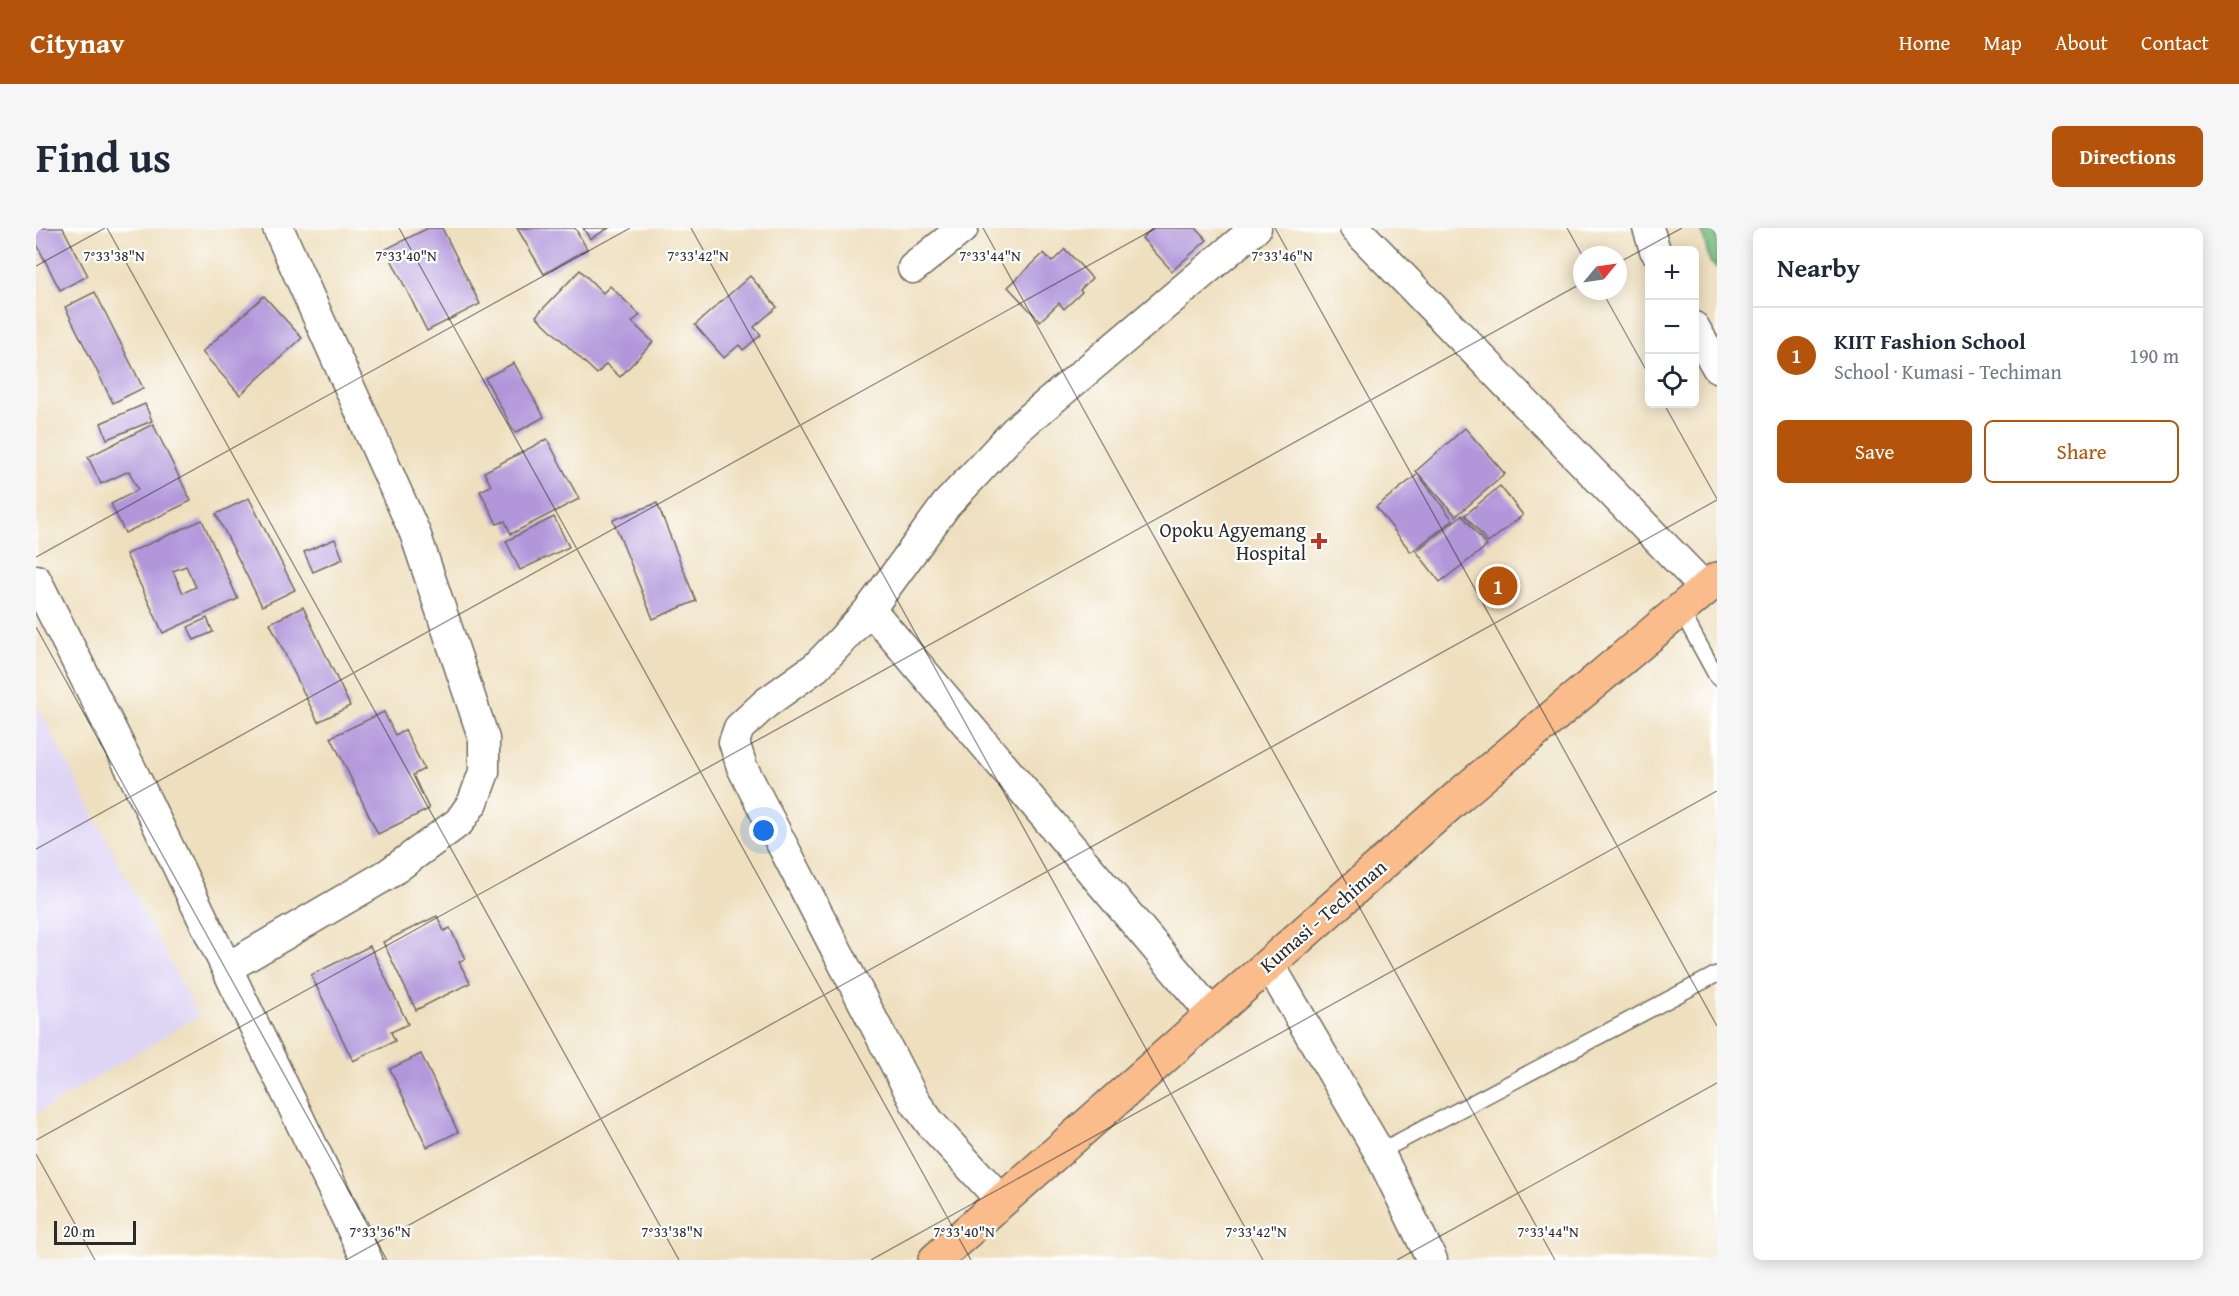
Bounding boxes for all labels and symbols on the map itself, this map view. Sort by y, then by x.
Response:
text: 7°33'38"N [83,245,145,266]
text: 7°33'40"N [375,245,437,266]
text: 7°33'42"N [667,245,729,266]
text: 7°33'44"N [959,245,1021,266]
text: 7°33'46"N [1251,245,1313,266]
north arrow [1573,246,1627,300]
place label: Opoku Agyemang Hospital [1159,515,1306,567]
marker: Opoku Agyemang Hospital [1310,532,1328,550]
pin: 1 [1478,564,1518,608]
your location [749,816,778,845]
street label: Kumasi - Techiman [1253,852,1393,979]
scale bar [54,1218,136,1246]
text: 7°33'36"N [349,1221,411,1242]
text: 7°33'38"N [641,1221,703,1242]
text: 7°33'40"N [933,1221,995,1242]
text: 7°33'42"N [1225,1221,1287,1242]
text: 7°33'44"N [1517,1221,1579,1242]

